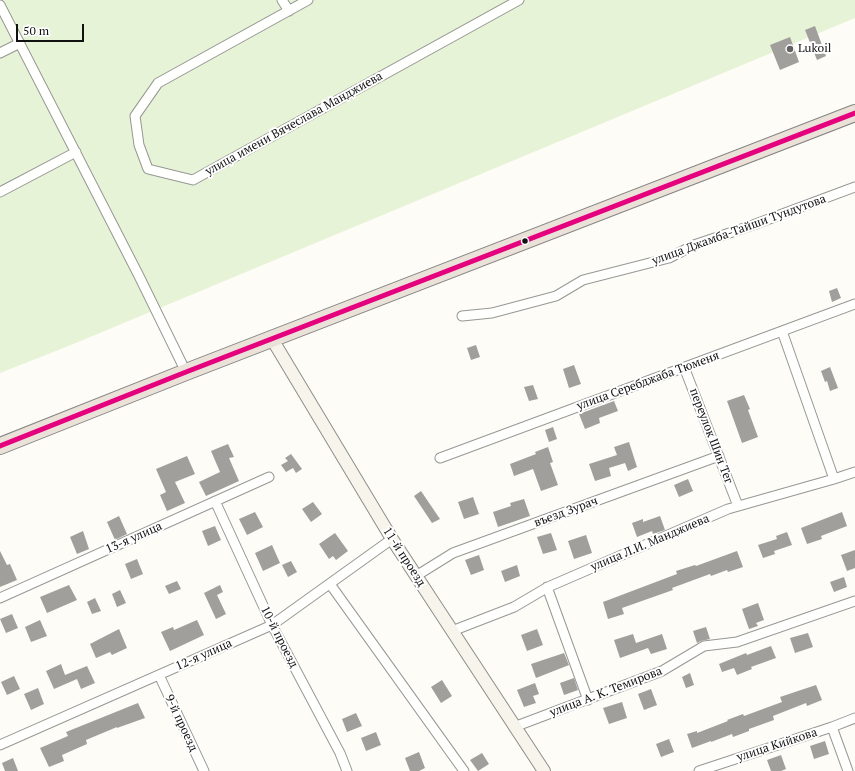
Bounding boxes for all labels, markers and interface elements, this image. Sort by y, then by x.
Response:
scale bar [18,16,86,42]
text: 50 m [23,23,49,38]
place label: Lukoil [798,42,831,56]
marker: Lukoil [785,44,795,54]
street label: улица имени Вячеслава Манджиева [203,69,385,179]
street label: улица Джамба-Тайши Тундутова [650,192,828,268]
unlabelled marker [520,236,530,246]
street label: улица Серебджаба Тюменя [575,348,721,414]
street label: переулок Шин Тег [686,386,736,486]
street label: въезд Зурач [532,494,600,530]
street label: улица Л.И. Манджиева [589,511,711,575]
street label: 13-я улица [104,519,164,557]
street label: 11-й проезд [380,525,428,589]
street label: 10-й проезд [257,604,301,670]
street label: 12-я улица [174,636,234,674]
street label: улица А. К. Темирова [548,664,664,720]
street label: 9-й проезд [162,692,200,754]
street label: улица Кийкова [735,725,819,765]

